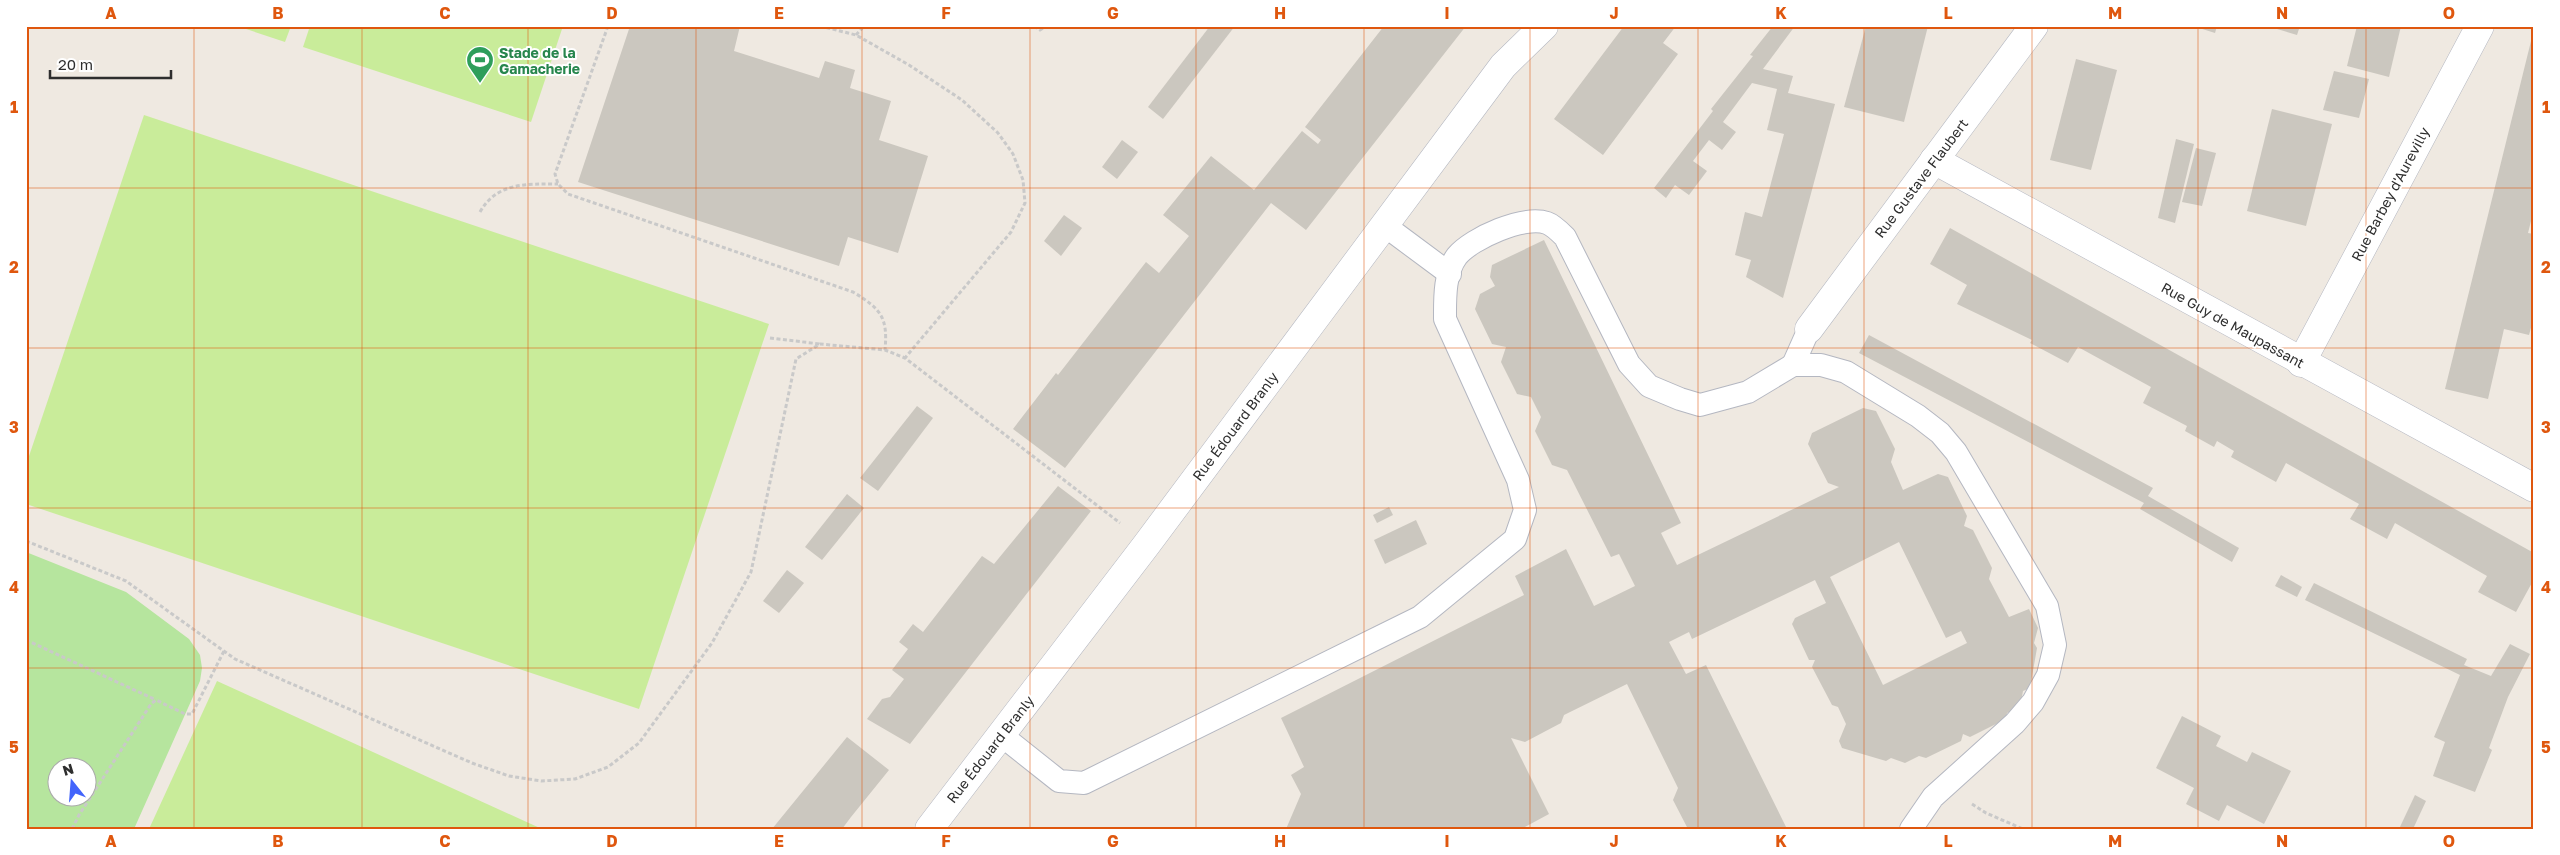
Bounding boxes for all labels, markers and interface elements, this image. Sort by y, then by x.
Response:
text: A [105,3,117,23]
text: B [272,3,284,23]
text: C [439,3,451,23]
text: D [606,3,618,23]
text: E [774,3,784,23]
text: F [941,3,951,23]
text: G [1107,3,1119,23]
text: H [1274,3,1286,23]
text: I [1444,3,1450,23]
text: J [1609,3,1619,23]
text: K [1775,3,1787,23]
text: L [1943,3,1953,23]
text: M [2108,3,2122,23]
text: N [2276,3,2288,23]
text: O [2443,3,2455,23]
place label: Stade de la Gamacherie [499,44,580,77]
sports icon: Stade de la Gamacherie [465,45,495,84]
scale bar [50,48,171,80]
text: 20 m [58,55,93,73]
text: 1 [10,97,18,117]
text: 1 [2542,97,2550,117]
street label: Rue Gustave Flaubert [1871,115,1971,241]
street label: Rue Barbey d'Aurevilly [2347,124,2433,264]
text: 2 [9,257,19,277]
text: 2 [2541,257,2551,277]
street label: Rue Guy de Maupassant [2158,279,2308,371]
street label: Rue Édouard Branly [1189,368,1282,484]
text: 3 [9,417,19,437]
text: 3 [2541,417,2551,437]
text: 4 [9,577,19,597]
text: 4 [2541,577,2551,597]
street label: Rue Édouard Branly [943,692,1037,806]
text: 5 [9,737,19,757]
text: 5 [2541,737,2551,757]
north arrow [48,758,98,808]
text: N [60,759,76,779]
text: A [105,831,117,851]
text: B [272,831,284,851]
text: C [439,831,451,851]
text: D [606,831,618,851]
text: E [774,831,784,851]
text: F [941,831,951,851]
text: G [1107,831,1119,851]
text: H [1274,831,1286,851]
text: I [1444,831,1450,851]
text: J [1609,831,1619,851]
text: K [1775,831,1787,851]
text: L [1943,831,1953,851]
text: M [2108,831,2122,851]
text: N [2276,831,2288,851]
text: O [2443,831,2455,851]

